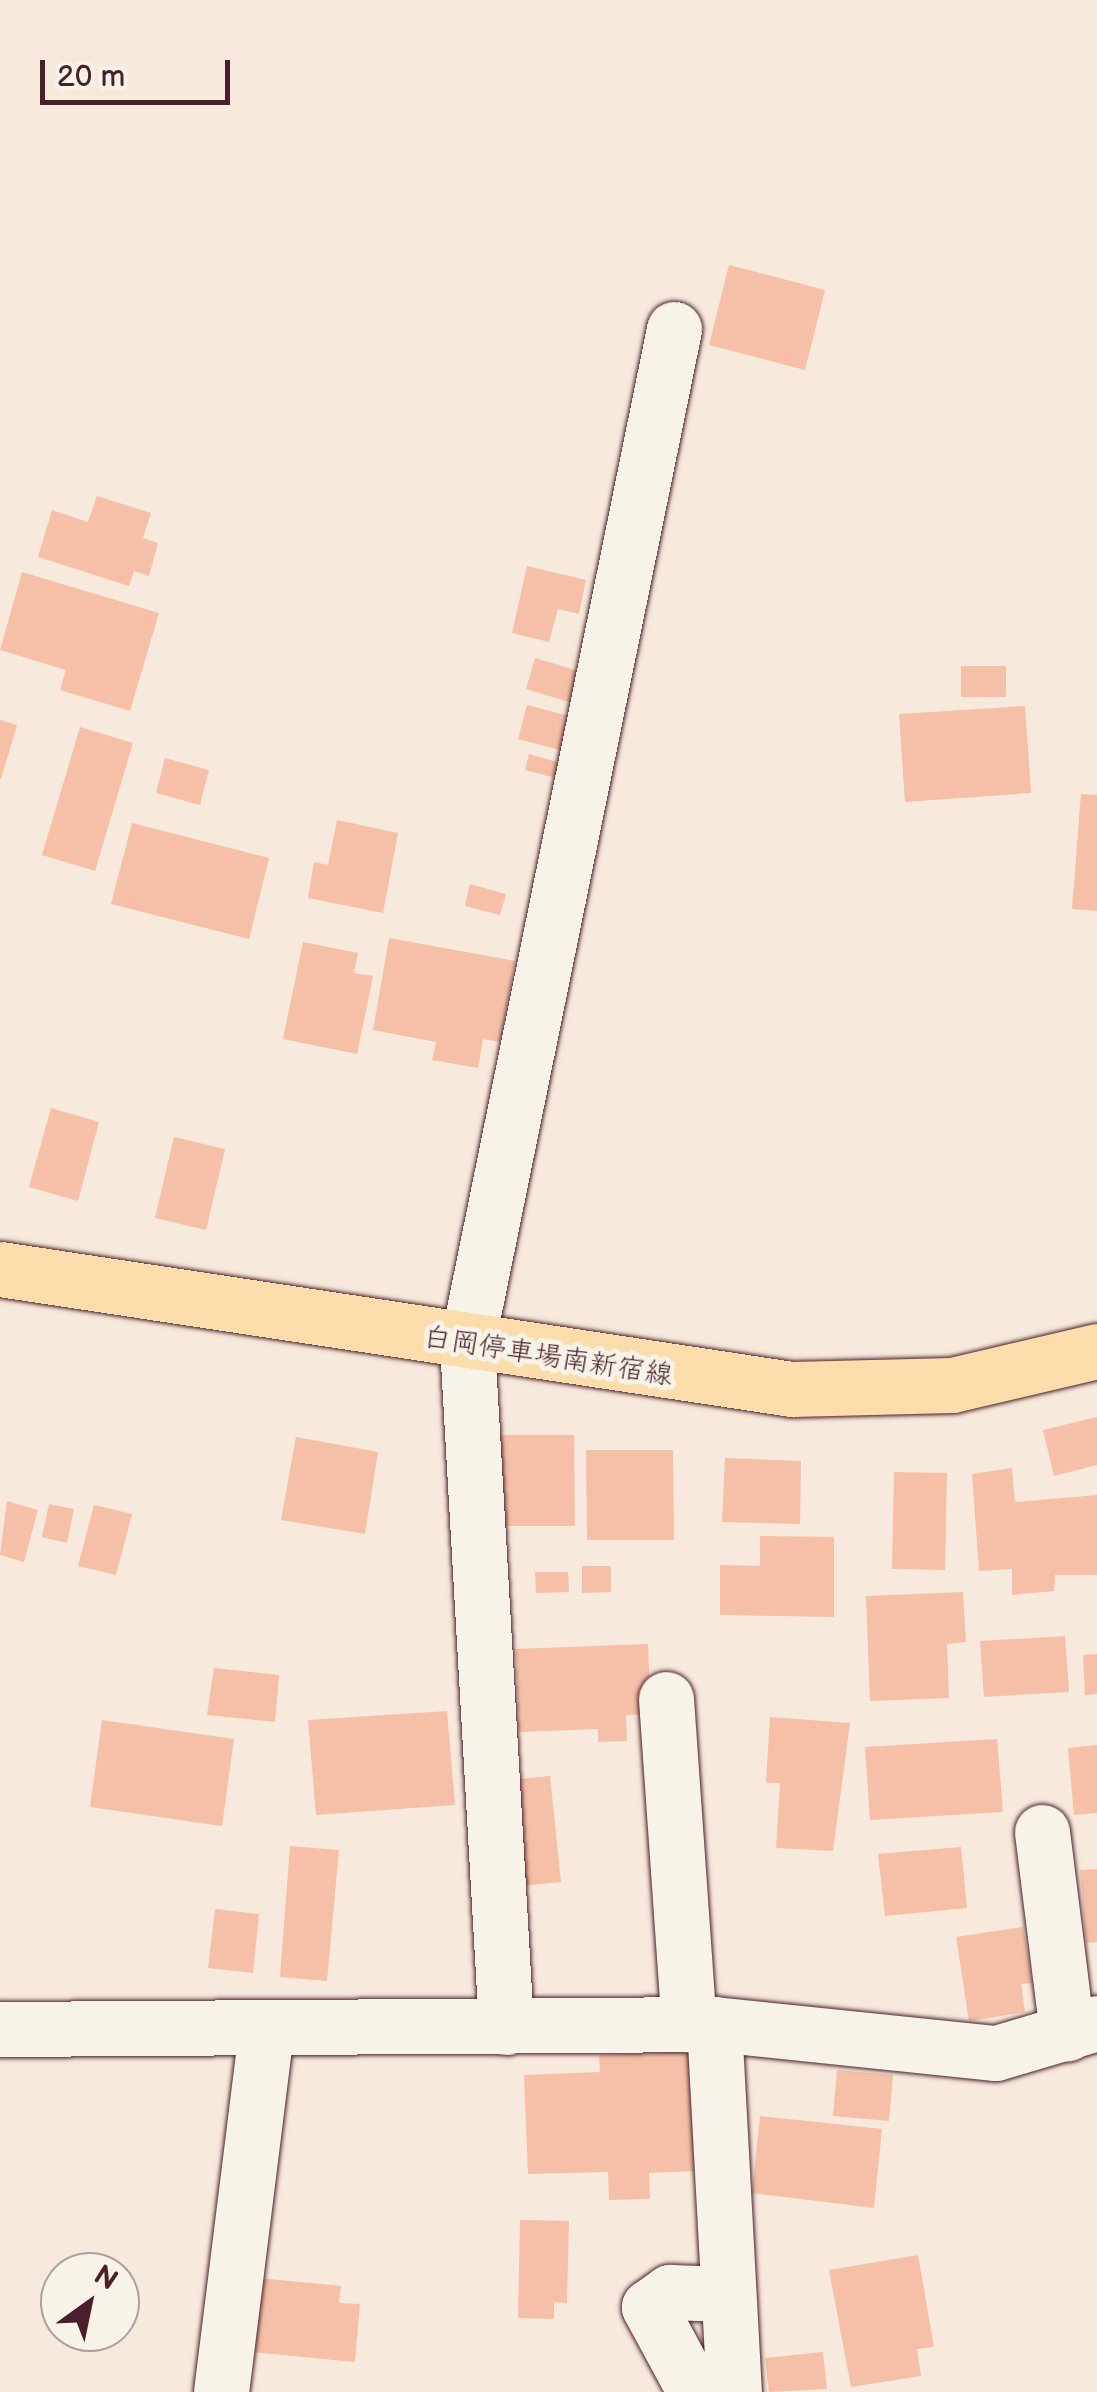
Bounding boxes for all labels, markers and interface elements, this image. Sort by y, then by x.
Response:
scale bar [45,40,235,102]
text: 20 m [57,59,125,95]
street label: 白岡停車場南新宿線 [421,1321,675,1393]
north arrow [40,2252,140,2352]
text: N [88,2259,123,2298]

